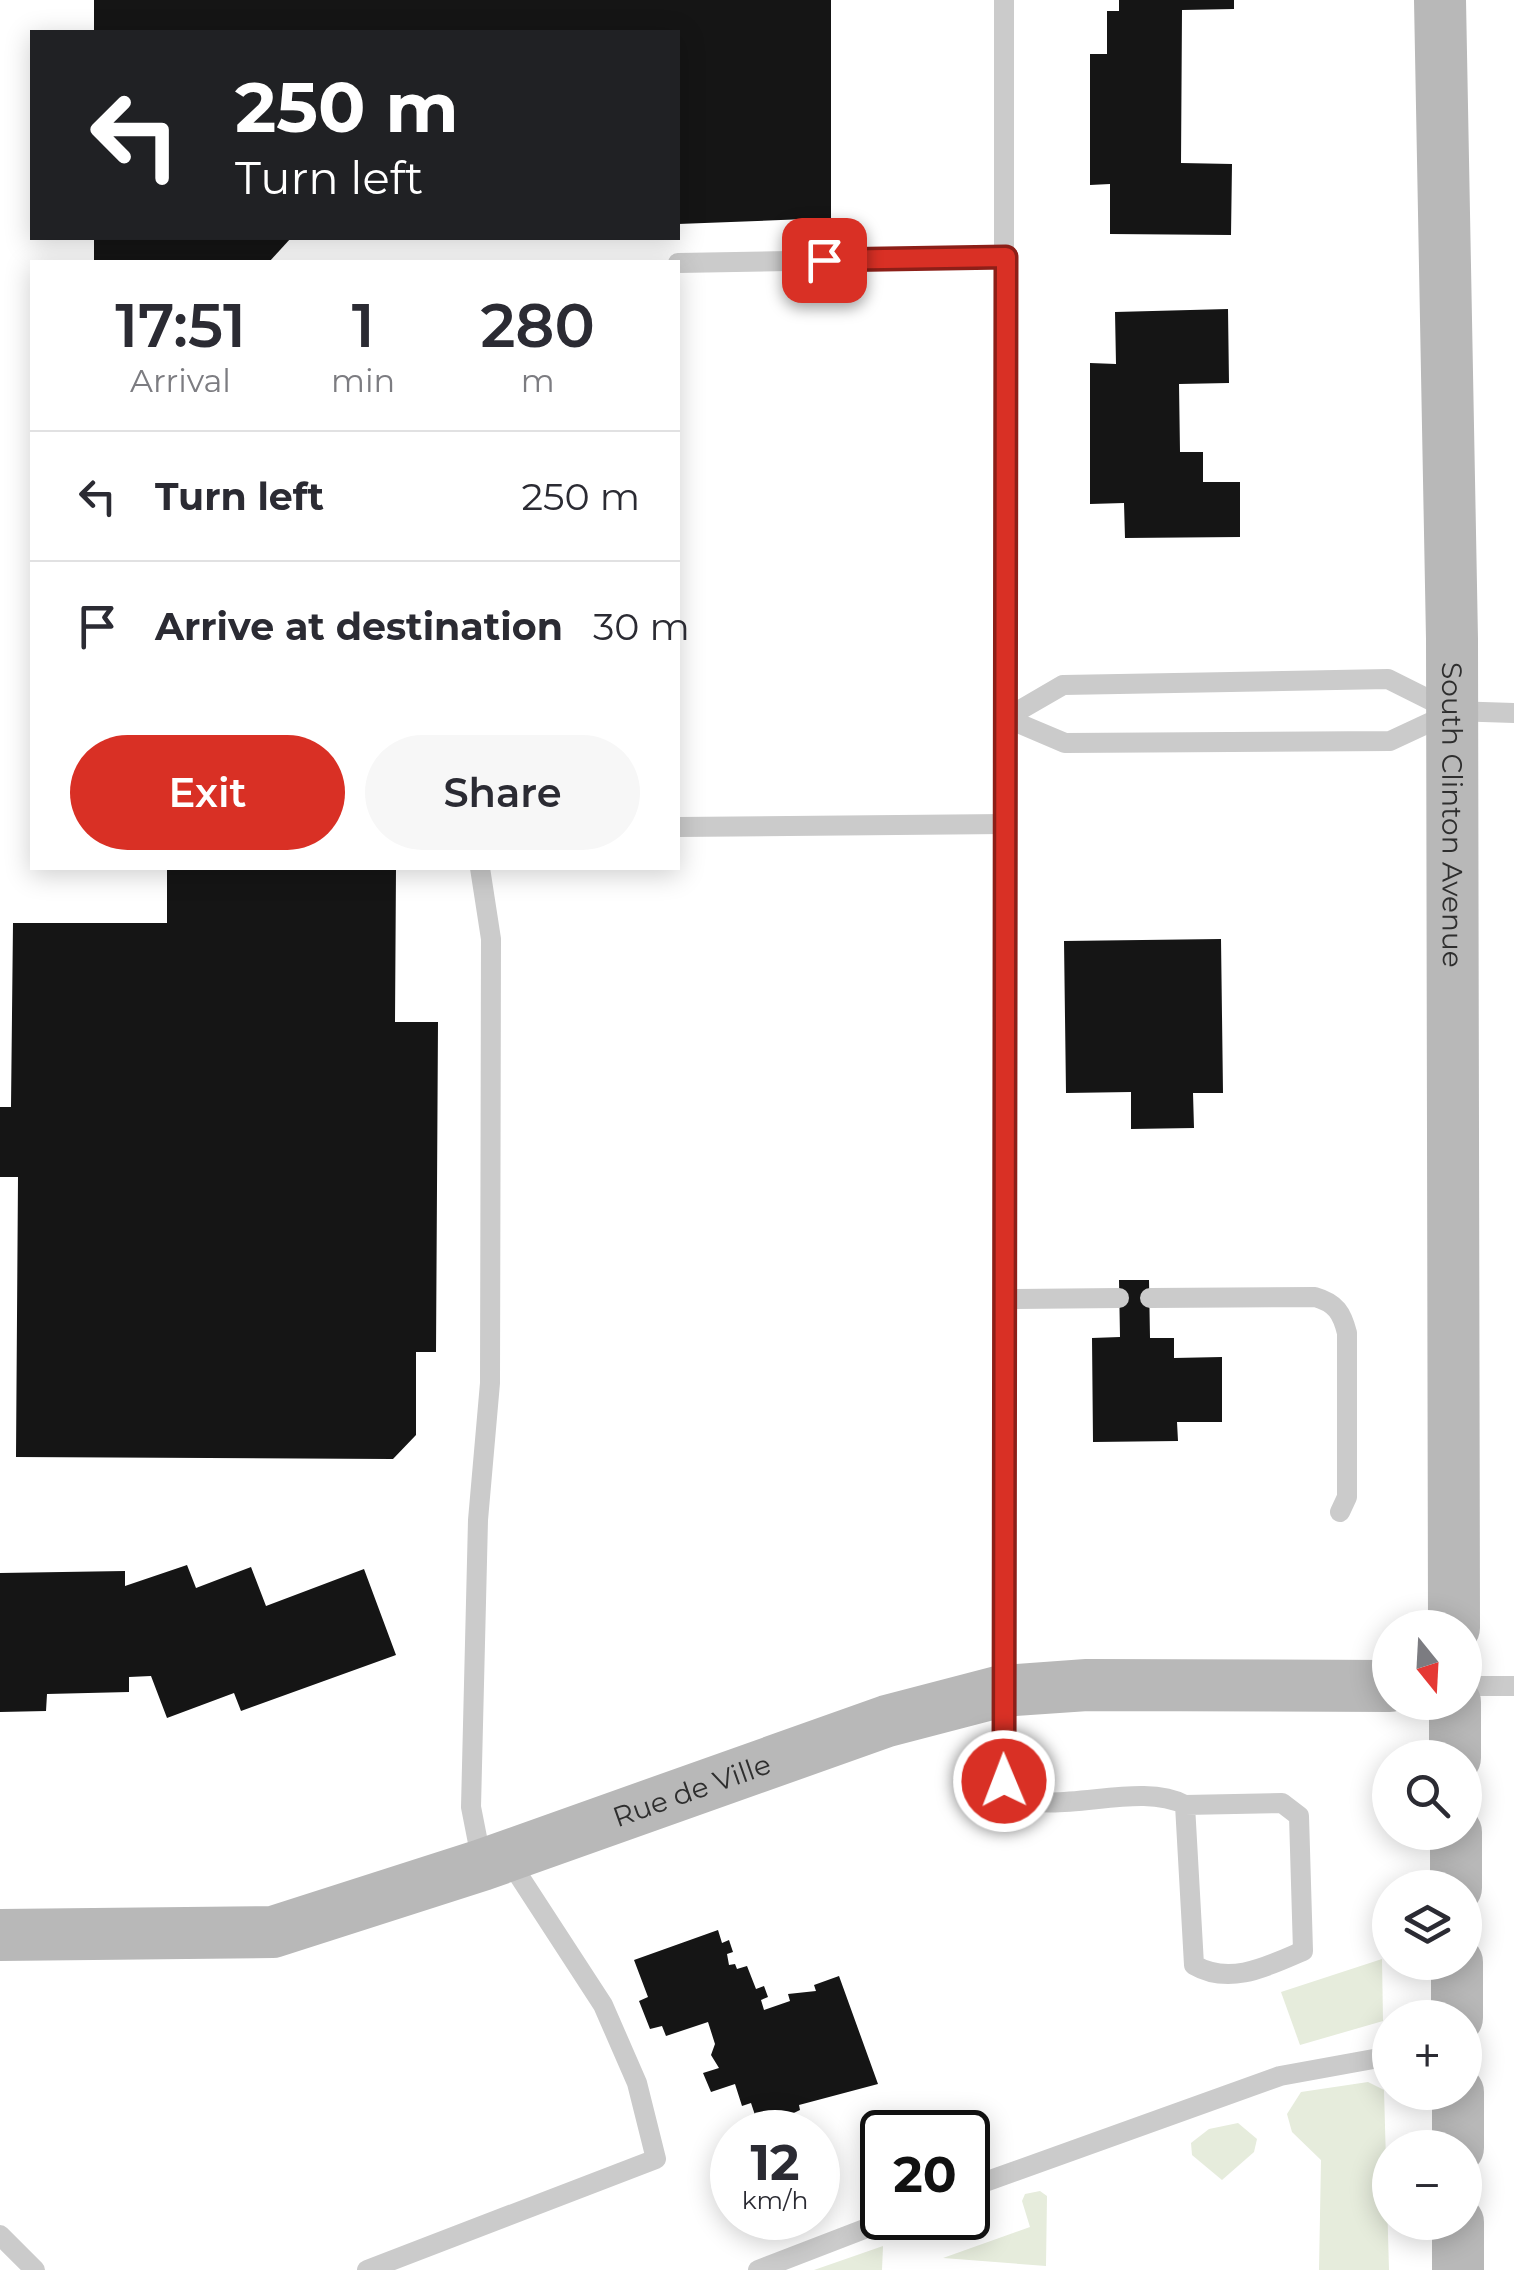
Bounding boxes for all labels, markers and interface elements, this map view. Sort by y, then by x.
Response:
text: 250 m [235,64,459,150]
icon: left [70,70,200,200]
text: Turn left [235,150,423,205]
pin [782,218,867,303]
icon: arrive [797,233,852,288]
text: 17:51 [115,289,246,362]
text: 1 [352,289,375,362]
text: 280 [480,289,595,362]
text: Arrival [130,361,231,400]
text: min [331,361,395,400]
text: m [521,361,555,400]
icon: left [70,469,125,524]
text: Turn left [155,473,324,520]
text: 250 m [521,473,640,520]
icon: arrive [70,599,125,654]
text: Arrive at destination [155,603,563,650]
text: 30 m [593,603,690,650]
street label: South Clinton Avenue [1435,662,1470,968]
button: Exit [70,735,345,850]
button: Share [365,735,640,850]
north arrow [1372,1610,1482,1720]
map controls [1372,1610,1482,2240]
position arrow [952,1729,1056,1833]
button: search [1372,1740,1482,1850]
street label: Rue de Ville [608,1747,775,1834]
button: layers [1372,1870,1482,1980]
button: + [1372,2000,1482,2110]
speed limit sign: 20 [860,2110,990,2240]
button: − [1372,2130,1482,2240]
text: 12 [750,2132,800,2193]
text: km/h [742,2185,808,2215]

